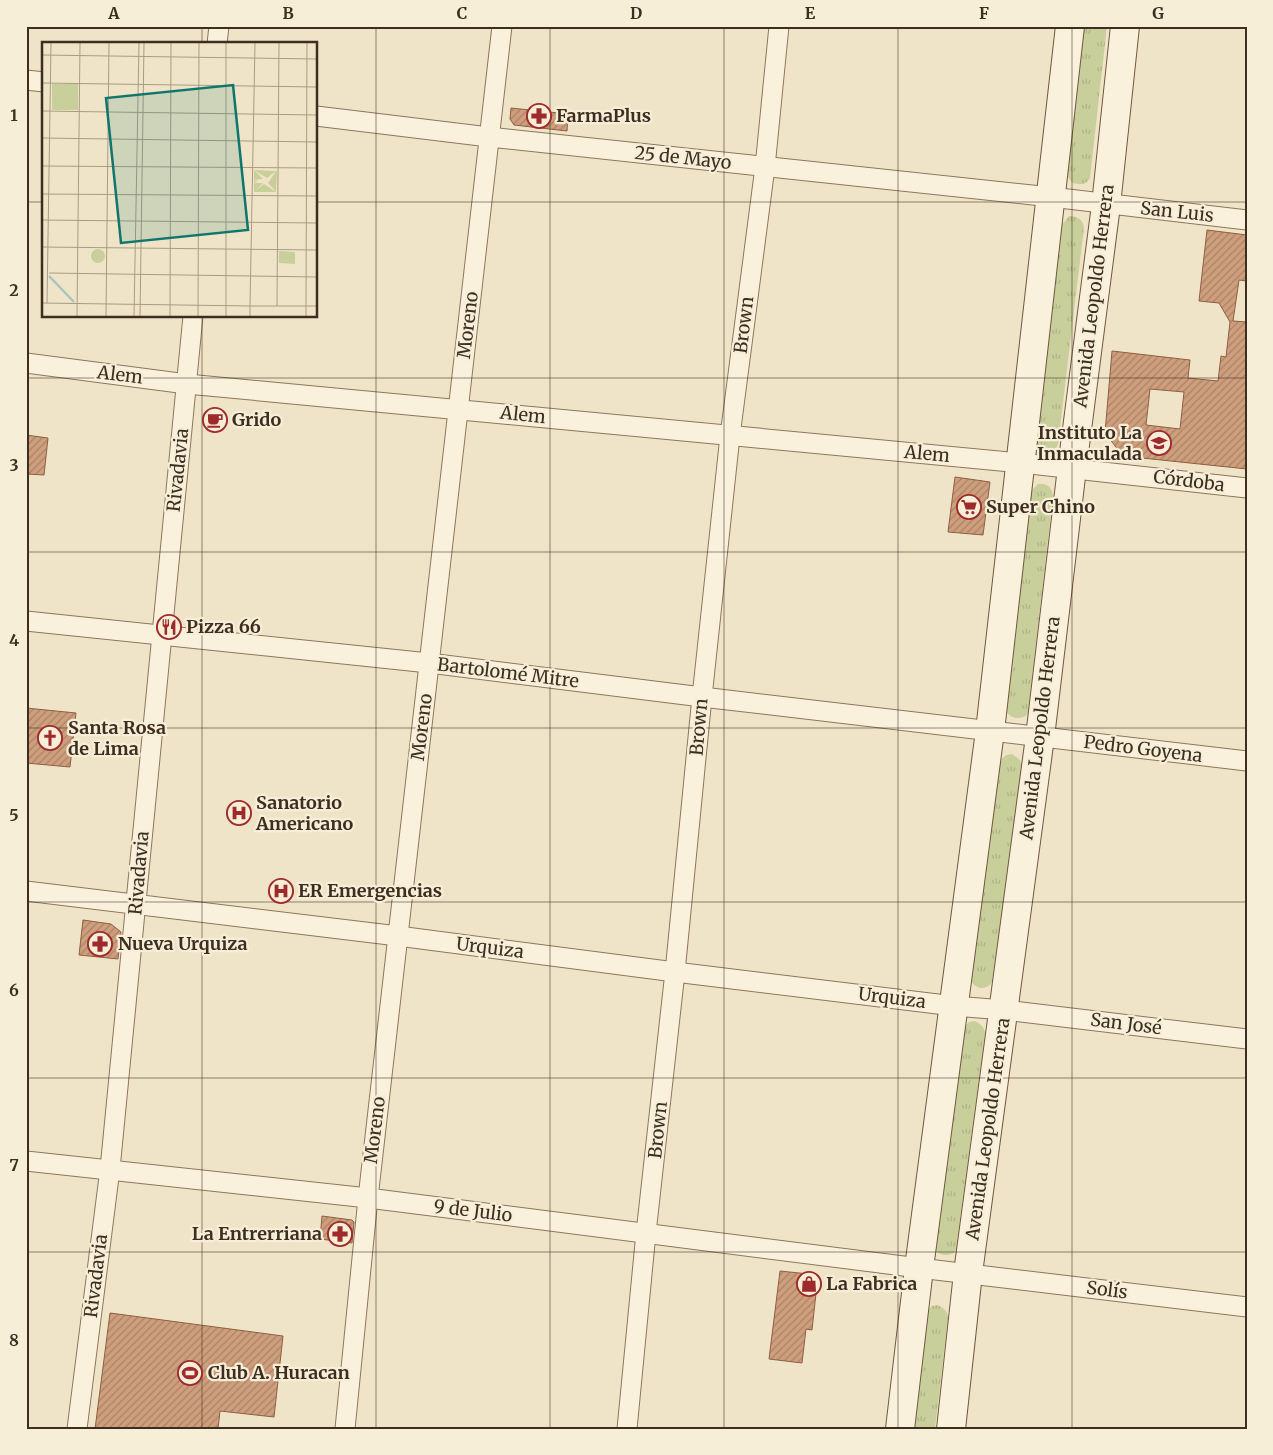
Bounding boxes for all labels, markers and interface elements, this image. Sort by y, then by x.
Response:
text: A [107,3,120,23]
text: B [282,3,294,23]
text: C [457,3,467,23]
text: D [630,3,642,23]
text: E [805,3,816,23]
text: F [979,3,989,23]
text: G [1152,3,1164,23]
inset map [42,42,318,318]
pharmacy icon: FarmaPlus [526,103,552,129]
place label: FarmaPlus [556,104,651,127]
text: 1 [10,105,18,125]
street label: 25 de Mayo [633,141,733,174]
street label: Avenida Leopoldo Herrera [1068,183,1119,410]
street label: San Luis [1139,196,1215,227]
text: 2 [9,280,19,300]
street label: Moreno [452,290,483,360]
street label: Brown [729,295,758,355]
street label: Alem [95,360,144,389]
street label: Alem [498,401,547,428]
cafe icon: Grido [202,407,228,433]
place label: Grido [232,408,281,431]
place label: Instituto La Inmaculada [1037,421,1142,465]
street label: Rivadavia [162,427,193,513]
school or university icon: Instituto La Inmaculada [1146,430,1172,456]
street label: Alem [902,440,951,467]
text: 3 [9,455,19,475]
street label: Córdoba [1152,465,1226,496]
supermarket icon: Super Chino [956,494,982,520]
place label: Super Chino [986,495,1095,518]
restaurant icon: Pizza 66 [156,614,182,640]
place label: Pizza 66 [186,615,261,638]
street label: Avenida Leopoldo Herrera [1014,615,1065,842]
text: 4 [9,630,19,650]
street label: Bartolomé Mitre [436,652,580,693]
street label: Moreno [406,692,437,762]
street label: Brown [685,697,712,757]
place label: Santa Rosa de Lima [68,716,166,760]
church icon: Santa Rosa de Lima [37,725,63,751]
street label: Pedro Goyena [1082,730,1204,767]
place label: Sanatorio Americano [255,791,353,835]
hospital icon: Sanatorio Americano [226,800,252,826]
text: 5 [9,805,19,825]
street label: Rivadavia [123,830,154,916]
hospital icon: ER Emergencias [268,878,294,904]
place label: ER Emergencias [298,879,442,902]
pharmacy icon: Nueva Urquiza [87,931,113,957]
place label: Nueva Urquiza [118,932,248,955]
street label: Urquiza [455,932,526,963]
text: 6 [9,980,19,1000]
street label: Urquiza [857,982,928,1013]
street label: San José [1089,1008,1163,1039]
street label: Avenida Leopoldo Herrera [960,1016,1015,1243]
street label: Moreno [359,1095,390,1165]
street label: Brown [643,1100,672,1160]
text: 7 [9,1155,19,1175]
street label: 9 de Julio [433,1194,514,1227]
pharmacy icon: La Entrerriana [327,1221,353,1247]
place label: La Entrerriana [192,1222,322,1245]
street label: Rivadavia [79,1232,112,1319]
shop icon: La Fabrica [796,1271,822,1297]
place label: La Fabrica [826,1272,917,1295]
street label: Solís [1085,1276,1129,1303]
text: 8 [9,1330,19,1350]
sports icon: Club A. Huracan [177,1360,203,1386]
place label: Club A. Huracan [208,1361,350,1384]

